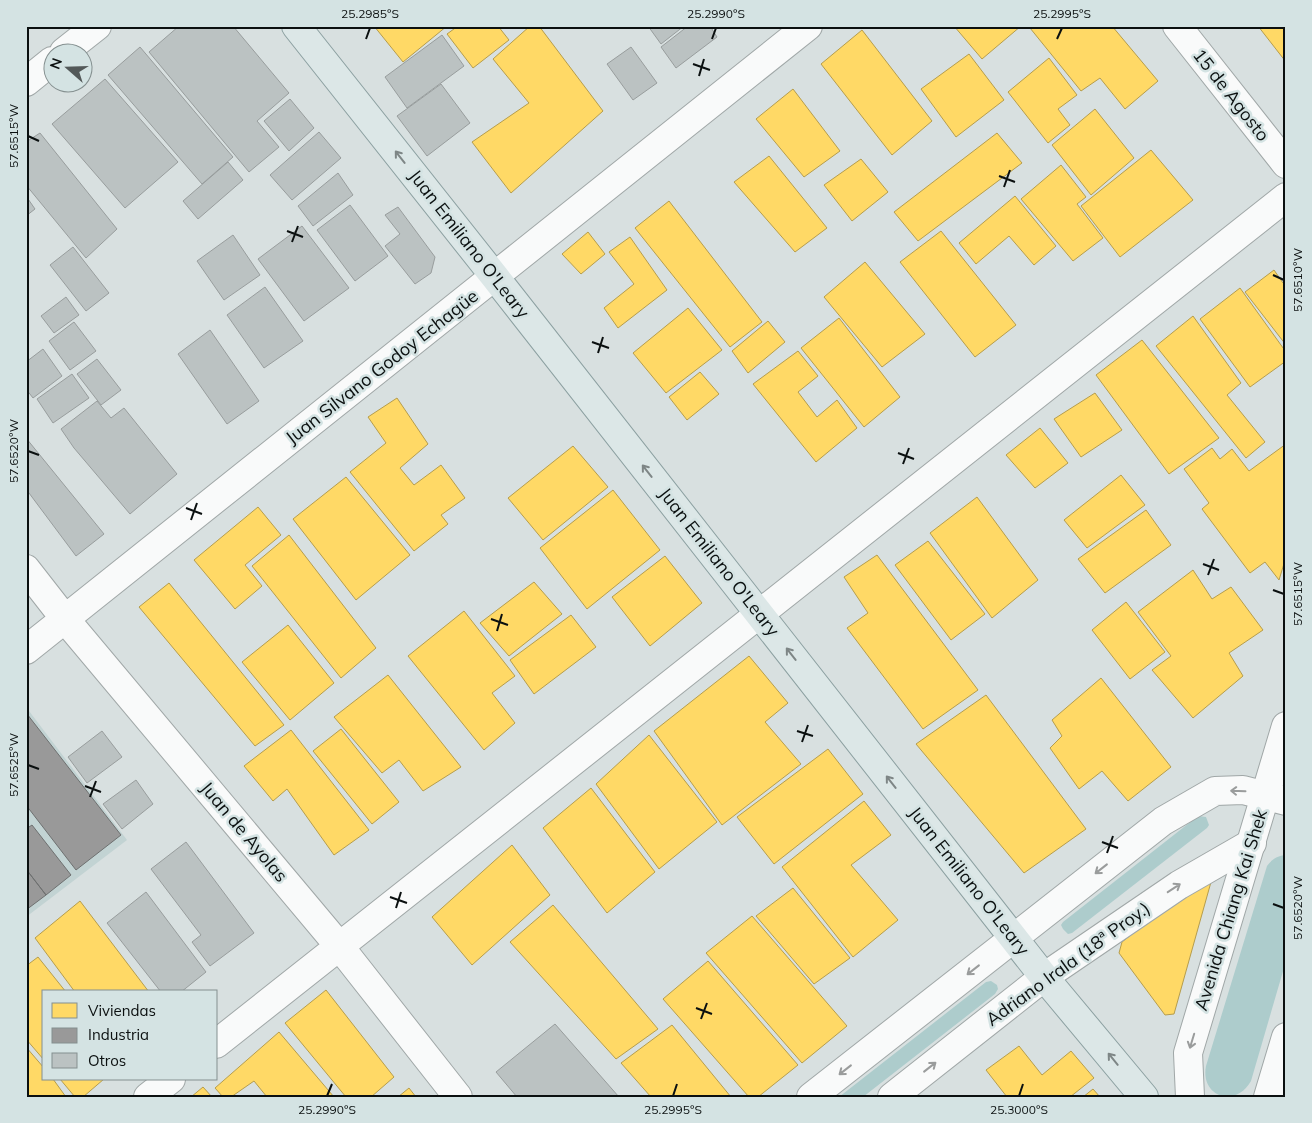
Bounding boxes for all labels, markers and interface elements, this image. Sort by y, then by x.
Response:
text: 25.2985°S [341,6,399,21]
text: 25.2990°S [687,6,745,21]
text: 25.2995°S [1033,6,1091,21]
north arrow [42,42,92,92]
street label: 15 de Agosto [1188,44,1275,146]
text: N [46,56,66,72]
text: 57.6515°W [6,104,21,168]
one-way arrow [394,150,405,163]
street label: Juan Emiliano O'Leary [404,165,535,323]
text: 57.6510°W [1290,248,1305,312]
street label: Juan Silvano Godoy Echagüe [281,284,483,449]
text: 57.6520°W [6,419,21,483]
one-way arrow [642,465,653,478]
street label: Juan Emiliano O'Leary [654,483,785,641]
text: 57.6515°W [1290,562,1305,626]
one-way arrow [785,648,796,661]
text: 57.6525°W [6,733,21,797]
one-way arrow [886,776,897,789]
street label: Juan de Ayolas [196,777,293,887]
one-way arrow [1231,786,1247,795]
street label: Juan Emiliano O'Leary [904,802,1035,960]
street label: Avenida Chiang Kai Shek [1189,806,1272,1013]
one-way arrow [1095,864,1108,875]
text: 57.6520°W [1290,876,1305,940]
one-way arrow [1167,883,1181,893]
street label: Adriano Irala (18ª Proy.) [981,896,1154,1031]
one-way arrow [967,964,980,975]
legend [42,990,218,1080]
text: Viviendas [88,1001,156,1020]
text: Industria [88,1025,149,1044]
one-way arrow [1187,1032,1197,1048]
text: Otros [88,1051,126,1070]
one-way arrow [1108,1053,1119,1066]
one-way arrow [924,1061,937,1072]
one-way arrow [838,1065,852,1075]
text: 25.2990°S [298,1102,356,1117]
text: 25.2995°S [644,1102,702,1117]
text: 25.3000°S [990,1102,1048,1117]

